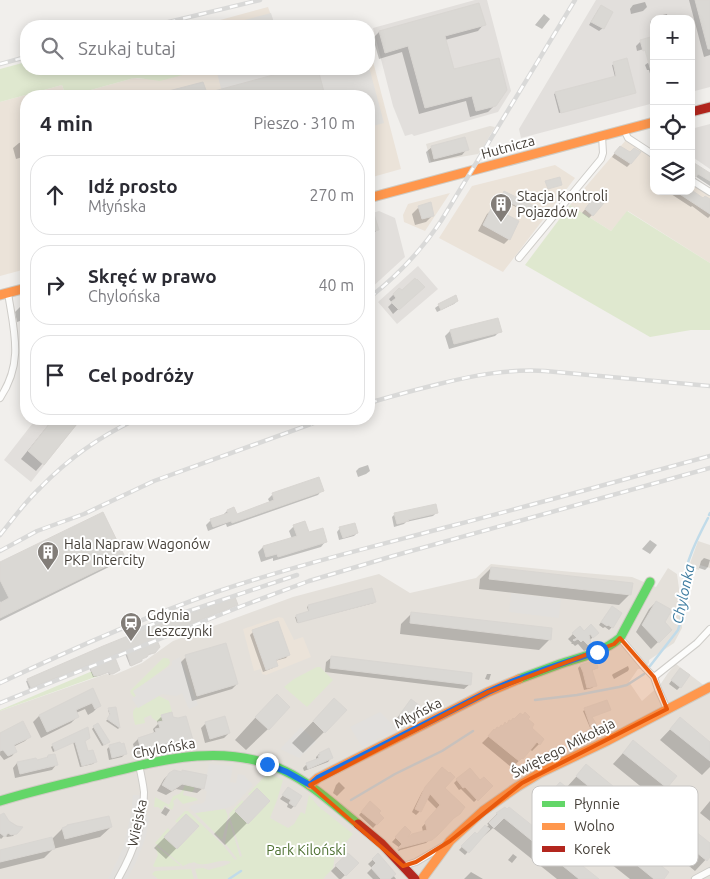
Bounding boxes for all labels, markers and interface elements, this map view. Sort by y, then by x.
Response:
map controls [650,15,695,195]
button: + [650,15,695,60]
search box [20,20,375,75]
icon: search [38,34,66,62]
text: Szukaj tutaj [78,37,176,59]
button: − [650,60,695,105]
button: locate [650,105,695,150]
text: 4 min [40,111,93,135]
text: Pieszo · 310 m [253,114,355,132]
street label: Hutnicza [479,132,537,162]
button: layers [650,150,695,195]
text: Idź prosto [88,175,178,197]
icon: ahead [41,181,69,209]
text: 270 m [309,186,354,204]
place label: Stacja Kontroli Pojazdów [517,188,608,220]
building icon: Stacja Kontroli Pojazdów [489,192,513,223]
text: Młyńska [88,197,146,215]
text: Skręć w prawo [88,265,217,287]
icon: right [41,271,69,299]
text: 40 m [318,276,354,294]
text: Chylońska [88,287,160,305]
icon: arrive [41,361,69,389]
text: Cel podróży [88,364,194,386]
place label: Hala Napraw Wagonów PKP Intercity [64,536,210,568]
building icon: Hala Napraw Wagonów PKP Intercity [36,540,60,571]
water label: Chylonka [668,563,698,625]
place label: Gdynia Leszczynki [147,607,212,639]
station icon: Gdynia Leszczynki [119,611,143,642]
route start [586,641,609,664]
street label: Młyńska [392,694,444,732]
street label: Świętego Mikołaja [508,714,617,781]
street label: Chylońska [131,735,197,761]
route end [256,753,279,776]
legend [532,786,698,866]
text: Płynnie [574,796,620,812]
street label: Wiejska [124,798,150,848]
text: Wolno [574,818,615,834]
text: Korek [574,841,611,857]
park label: Park Kiloński [266,842,346,858]

